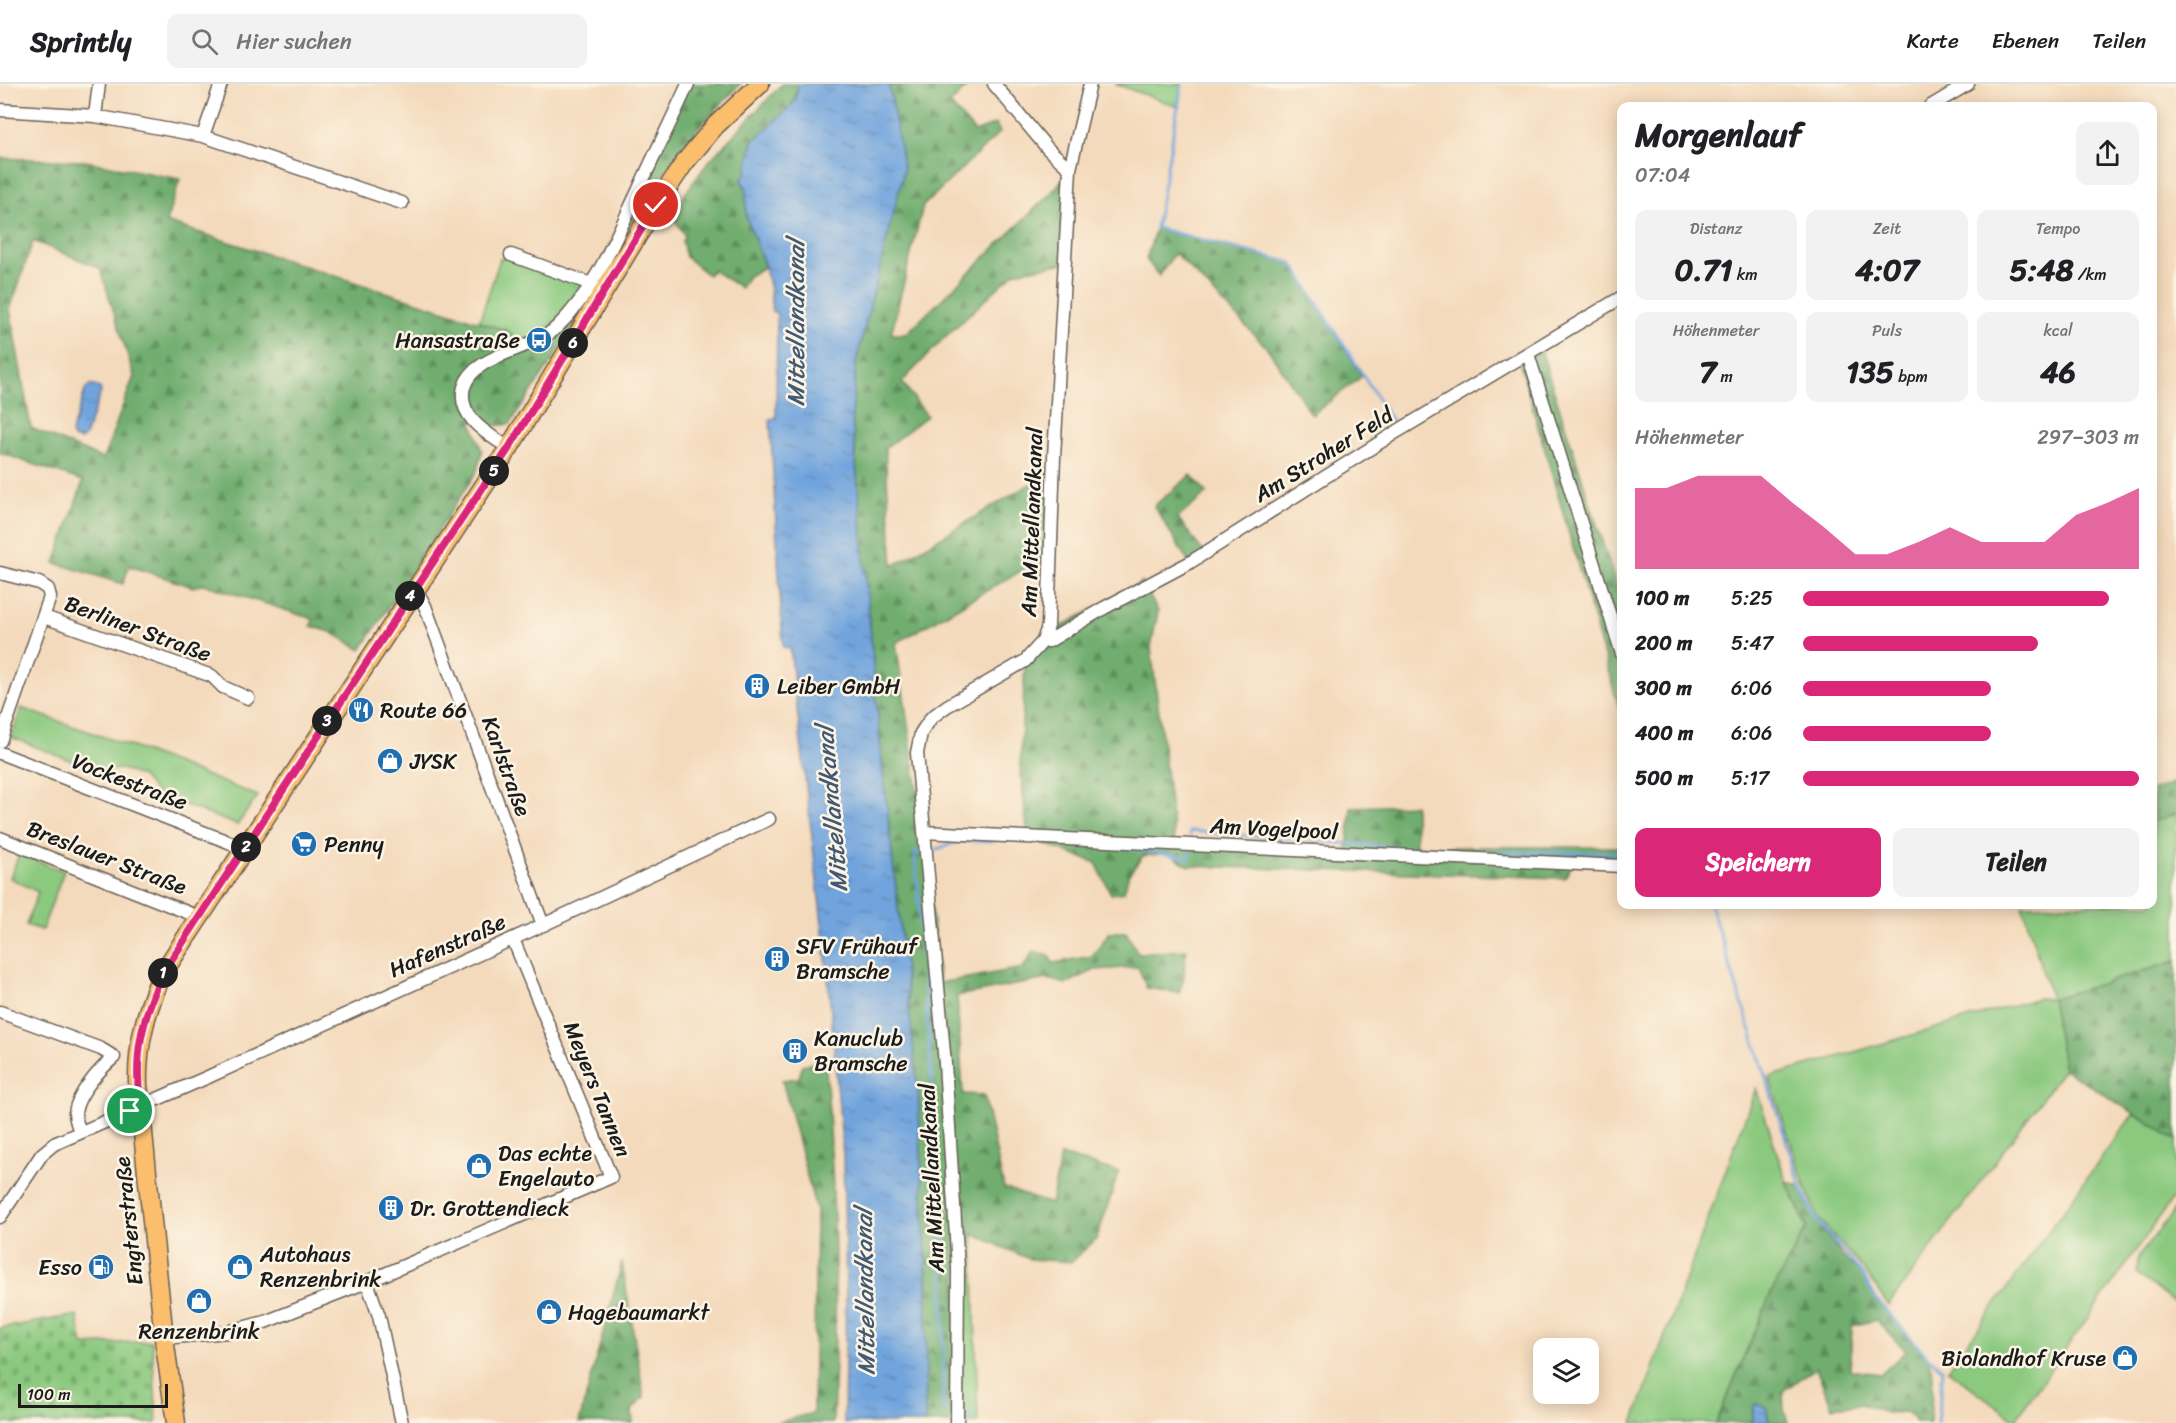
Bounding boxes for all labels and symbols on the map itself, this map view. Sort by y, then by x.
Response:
pin [630,179,681,230]
water label: Mittellandkanal [775,235,817,406]
place label: Hansastraße [395,321,520,360]
bus stop icon: Hansastraße [524,325,554,355]
pin: 6 [558,328,588,358]
street label: Am Stroher Feld [1245,395,1402,514]
street label: Am Mittellandkanal [1009,426,1054,618]
pin: 5 [479,456,509,486]
pin: 4 [395,581,425,611]
street label: Berliner Straße [59,584,217,673]
place label: Leiber GmbH [777,667,901,706]
building icon: Leiber GmbH [742,671,772,701]
place label: Route 66 [380,691,467,730]
restaurant icon: Route 66 [346,695,376,725]
pin: 3 [312,706,342,736]
street label: Karlstraße [470,711,543,822]
water label: Mittellandkanal [803,719,860,894]
street label: Vockestraße [66,741,194,821]
place label: JYSK [409,742,458,781]
shop icon: JYSK [375,746,405,776]
street label: Am Vogelpool [1208,806,1340,851]
street label: Breslauer Straße [21,809,193,906]
place label: Penny [324,825,384,864]
supermarket icon: Penny [289,829,319,859]
pin: 2 [231,832,261,862]
street label: Hafenstraße [382,902,512,989]
place label: SFV Frühauf Bramsche [796,927,920,991]
building icon: SFV Frühauf Bramsche [762,944,792,974]
pin: 1 [148,958,178,988]
street label: Meyers Tannen [552,1015,643,1163]
place label: Kanuclub Bramsche [814,1019,908,1083]
building icon: Kanuclub Bramsche [780,1036,810,1066]
street label: Am Mittellandkanal [907,1082,956,1275]
pin [104,1085,155,1136]
place label: Das echte Engelauto [498,1134,594,1198]
shop icon: Das echte Engelauto [464,1151,494,1181]
street label: Engterstraße [102,1154,155,1287]
place label: Dr. Grottendieck [410,1189,570,1228]
building icon: Dr. Grottendieck [376,1193,406,1223]
water label: Mittellandkanal [842,1203,887,1376]
place label: Autohaus Renzenbrink [259,1235,381,1299]
place label: Esso [38,1248,82,1287]
fuel station icon: Esso [86,1252,116,1282]
shop icon: Autohaus Renzenbrink [225,1252,255,1282]
shop icon: Renzenbrink [184,1286,214,1316]
place label: Hagebaumarkt [568,1293,710,1332]
shop icon: Hagebaumarkt [534,1297,564,1327]
place label: Renzenbrink [138,1312,260,1351]
place label: Biolandhof Kruse [1941,1339,2106,1378]
shop icon: Biolandhof Kruse [2110,1343,2140,1373]
scale bar [18,1381,168,1408]

